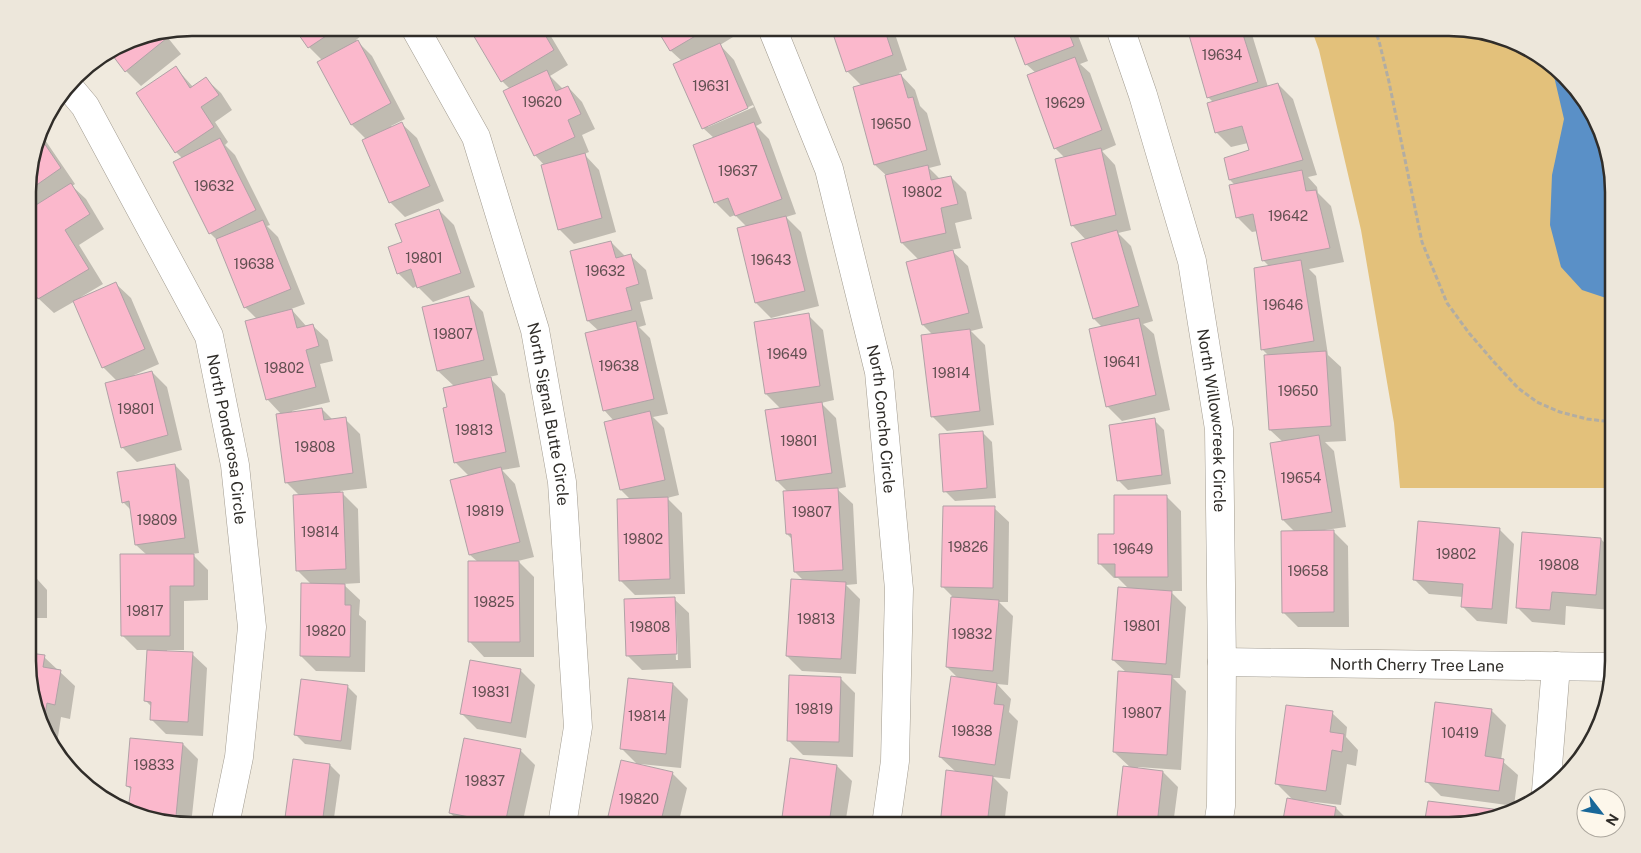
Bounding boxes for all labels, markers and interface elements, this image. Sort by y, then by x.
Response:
house number: 19634 [1202,47,1242,63]
house number: 19631 [692,78,730,94]
house number: 19620 [522,94,562,110]
house number: 19629 [1045,95,1085,111]
house number: 19650 [871,116,911,132]
house number: 19637 [718,163,758,179]
house number: 19632 [194,178,234,194]
house number: 19802 [902,184,942,200]
house number: 19642 [1268,208,1308,224]
house number: 19801 [405,250,443,266]
house number: 19643 [751,252,792,268]
house number: 19638 [234,256,274,272]
house number: 19632 [585,263,625,279]
house number: 19646 [1263,297,1304,313]
street label: North Signal Butte Circle [523,320,573,506]
house number: 19807 [433,326,473,342]
street label: North Willowcreek Circle [1193,327,1229,512]
street label: North Concho Circle [863,343,899,494]
house number: 19649 [767,346,808,362]
street label: North Ponderosa Circle [203,352,250,525]
house number: 19641 [1103,354,1141,370]
house number: 19638 [599,358,639,374]
house number: 19802 [264,360,304,376]
house number: 19814 [932,365,970,381]
house number: 19650 [1278,383,1318,399]
house number: 19801 [117,401,155,417]
house number: 19813 [455,422,493,438]
house number: 19801 [780,433,818,449]
house number: 19808 [295,439,335,455]
house number: 19654 [1281,470,1322,486]
house number: 19819 [466,503,504,519]
house number: 19807 [792,504,832,520]
house number: 19809 [137,512,178,528]
house number: 19814 [301,524,339,540]
house number: 19802 [623,531,663,547]
house number: 19826 [948,539,989,555]
house number: 19649 [1113,541,1154,557]
house number: 19802 [1436,546,1476,562]
house number: 19808 [1539,557,1579,573]
house number: 19658 [1287,563,1329,579]
house number: 19825 [474,594,514,610]
house number: 19817 [126,603,164,619]
house number: 19813 [797,611,835,627]
house number: 19801 [1123,618,1161,634]
house number: 19808 [630,619,670,635]
house number: 19820 [306,623,346,639]
house number: 19832 [952,626,992,642]
street label: North Cherry Tree Lane [1330,654,1504,676]
house number: 19831 [472,684,510,700]
house number: 19819 [795,701,833,717]
house number: 19807 [1122,705,1162,721]
house number: 19814 [628,708,666,724]
house number: 19838 [951,723,993,739]
house number: 10419 [1441,725,1479,741]
house number: 19833 [134,757,175,773]
house number: 19837 [465,773,505,789]
north arrow [1576,788,1626,838]
house number: 19820 [619,791,659,807]
text: N [1602,811,1622,829]

